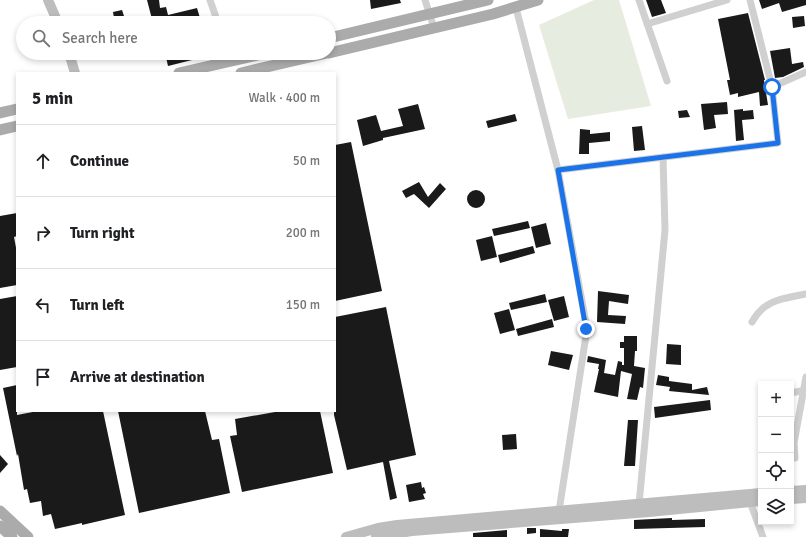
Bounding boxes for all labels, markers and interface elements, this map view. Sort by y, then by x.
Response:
search box [16,16,336,60]
icon: search [30,27,52,49]
text: Search here [62,29,138,47]
route start [763,78,781,96]
text: 5 min [32,88,73,109]
text: Walk · 400 m [249,90,320,106]
icon: ahead [32,150,54,172]
text: Continue [70,152,129,170]
text: 50 m [293,153,320,169]
icon: right [32,222,54,244]
text: Turn right [70,224,135,242]
text: 200 m [286,225,320,241]
icon: left [32,294,54,316]
text: Turn left [70,296,124,314]
text: 150 m [286,297,320,313]
route end [577,320,595,338]
icon: arrive [32,366,54,388]
text: Arrive at destination [70,368,205,386]
map controls [758,381,794,525]
button: + [758,381,794,417]
button: − [758,417,794,453]
button: locate [758,453,794,489]
button: layers [758,489,794,525]

